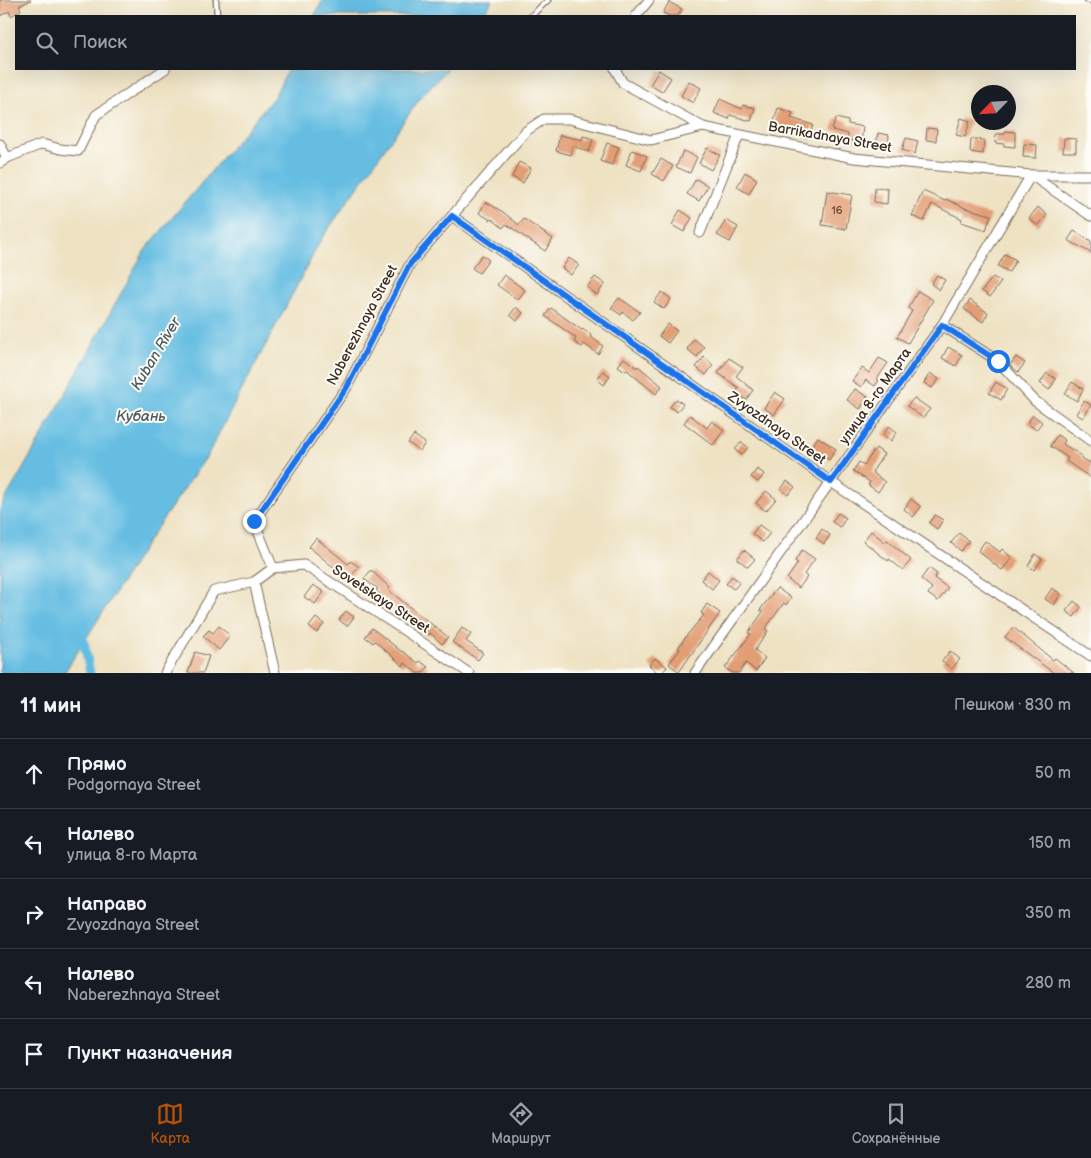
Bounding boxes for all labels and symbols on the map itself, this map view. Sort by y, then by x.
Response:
north arrow [971,85,1016,130]
street label: Barrikadnaya Street [767,118,894,156]
house number: 16 [832,204,843,217]
street label: Naberezhnaya Street [323,261,401,388]
water label: Kuban River [127,313,186,394]
street label: улица 8-го Марта [835,344,915,448]
route start [987,350,1010,373]
street label: Zvyozdnaya Street [724,387,830,469]
water label: Кубань [116,407,166,426]
route end [243,510,266,533]
street label: Sovetskaya Street [329,561,433,637]

